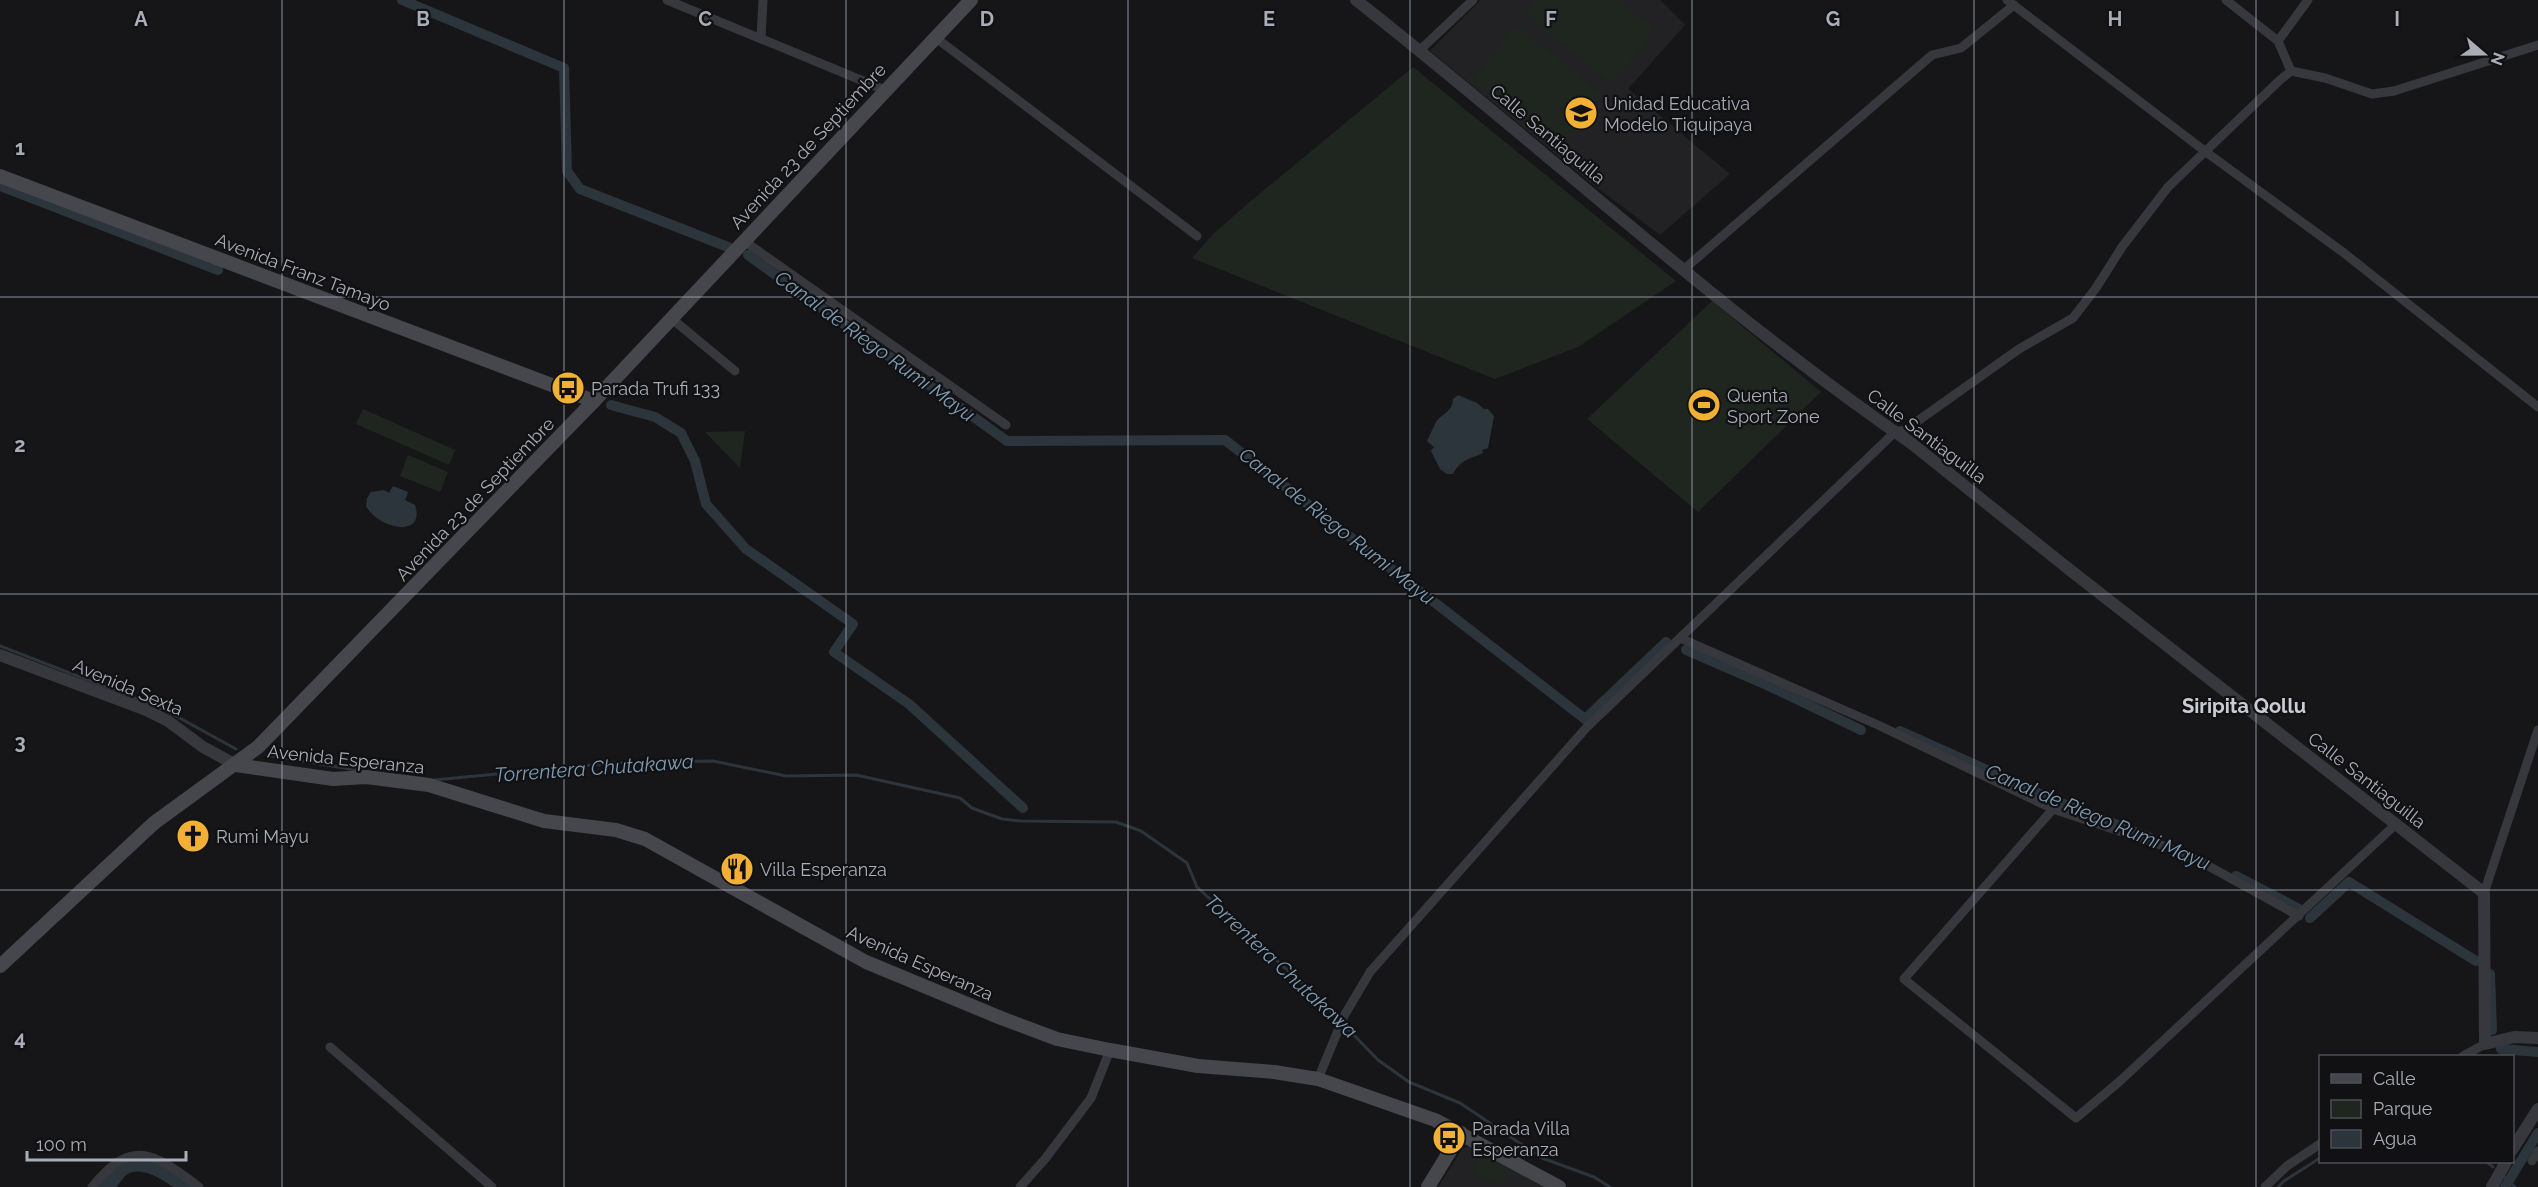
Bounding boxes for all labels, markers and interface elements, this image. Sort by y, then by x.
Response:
text: A [134,7,148,31]
text: B [416,7,430,31]
text: C [698,7,712,31]
text: D [980,7,994,31]
text: E [1263,7,1275,31]
text: F [1545,7,1557,31]
text: G [1826,7,1840,31]
text: H [2108,7,2122,31]
text: I [2394,7,2400,31]
north arrow [2454,24,2514,84]
text: N [2487,50,2509,68]
street label: Avenida 23 de Septiembre [726,59,891,233]
street label: Calle Santiaguilla [1486,80,1610,188]
place label: Unidad Educativa Modelo Tiquipaya [1604,93,1752,135]
school or university icon: Unidad Educativa Modelo Tiquipaya [1563,95,1599,131]
text: 1 [15,136,25,160]
street label: Avenida Franz Tamayo [212,229,394,315]
water label: Canal de Riego Rumi Mayu [770,265,980,427]
bus stop icon: Parada Trufi 133 [550,370,586,406]
place label: Parada Trufi 133 [591,378,720,399]
street label: Calle Santiaguilla [1863,384,1991,488]
place label: Quenta Sport Zone [1727,385,1820,427]
sports icon: Quenta Sport Zone [1686,387,1722,423]
street label: Avenida 23 de Septiembre [392,413,559,585]
text: 2 [14,433,26,457]
water label: Canal de Riego Rumi Mayu [1234,442,1440,610]
street label: Avenida Sexta [70,654,186,720]
district label: Siripita Qollu [2182,694,2306,718]
street label: Calle Santiaguilla [2304,728,2430,832]
text: 3 [14,730,26,754]
street label: Avenida Esperanza [266,740,426,778]
water label: Torrentera Chutakawa [493,749,695,787]
water label: Canal de Riego Rumi Mayu [1982,759,2214,875]
church icon: Rumi Mayu [175,818,211,854]
place label: Rumi Mayu [216,826,309,847]
restaurant icon: Villa Esperanza [719,851,755,887]
place label: Villa Esperanza [760,859,887,880]
water label: Torrentera Chutakawa [1200,889,1362,1043]
street label: Avenida Esperanza [844,921,996,1005]
text: 4 [14,1026,26,1050]
legend [2319,1055,2514,1163]
text: Calle [2373,1068,2416,1089]
text: Parque [2373,1098,2433,1119]
place label: Parada Villa Esperanza [1472,1118,1570,1160]
bus stop icon: Parada Villa Esperanza [1431,1120,1467,1156]
scale bar [27,1124,186,1162]
text: Agua [2373,1128,2417,1149]
text: 100 m [36,1134,87,1155]

